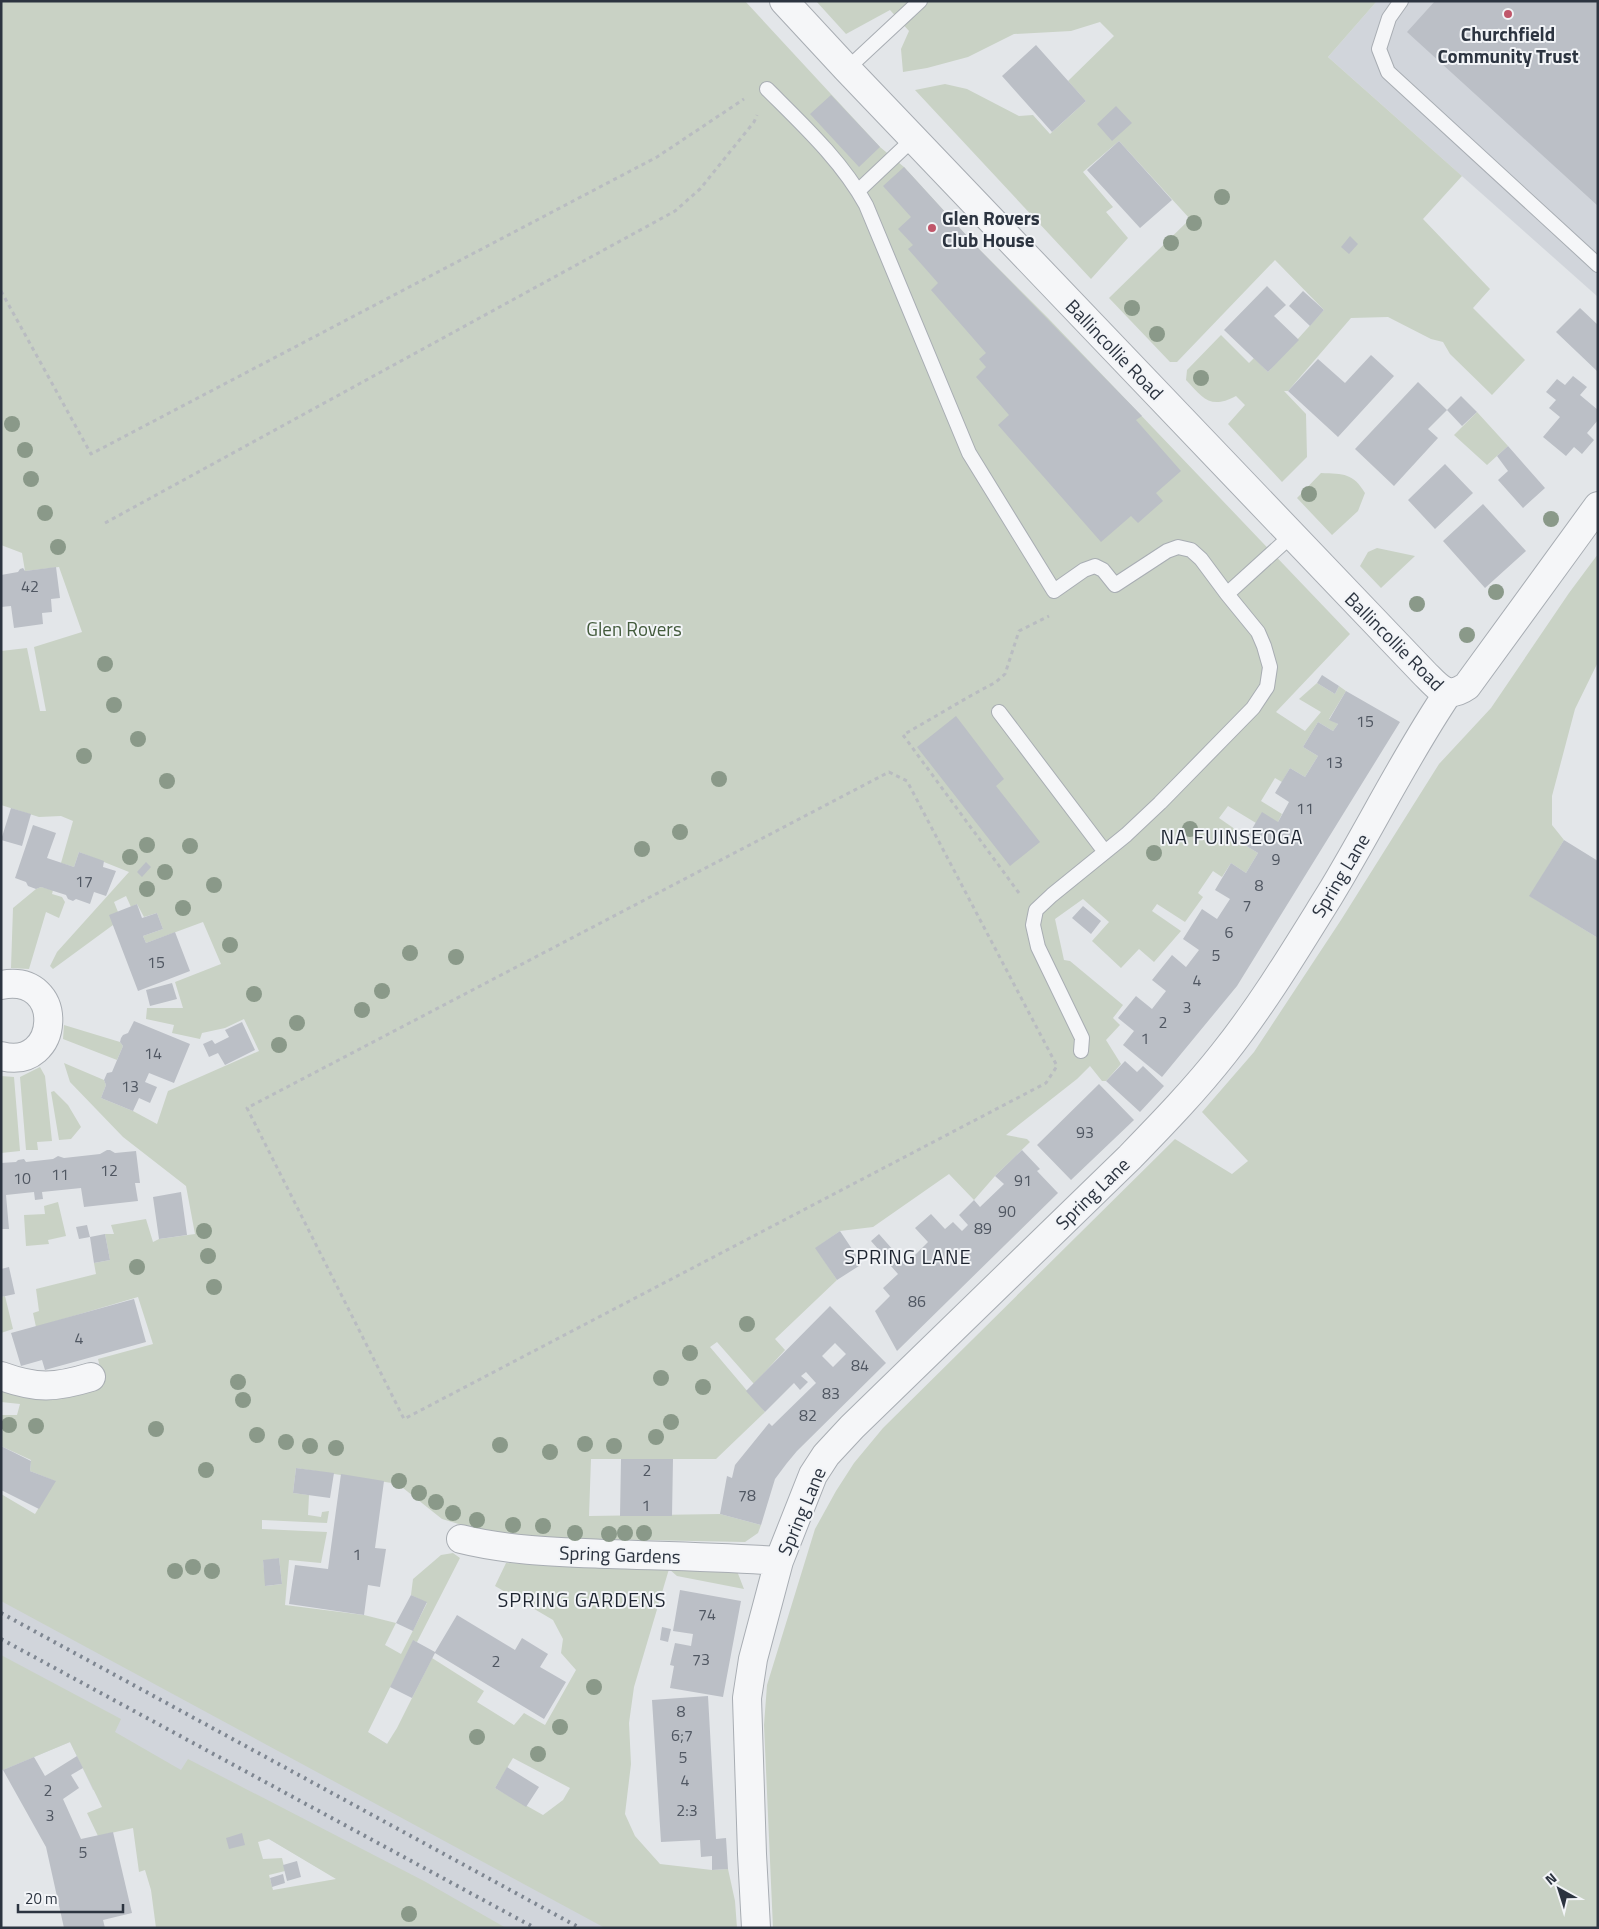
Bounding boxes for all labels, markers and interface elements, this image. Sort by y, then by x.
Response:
marker: Churchfield Community Trust [1502,8,1514,20]
place label: Churchfield Community Trust [1437,19,1579,70]
place label: Glen Rovers Club House [942,203,1040,254]
marker: Glen Rovers Club House [926,222,938,234]
street label: Ballincollie Road [1059,292,1171,406]
house number: 42 [21,574,39,598]
street label: Ballincollie Road [1339,585,1451,697]
park label: Glen Rovers [586,614,682,643]
house number: 15 [1356,709,1374,733]
house number: 13 [1325,750,1343,774]
house number: 11 [1296,796,1314,820]
district label: NA FUINSEOGA [1161,821,1303,852]
street label: Spring Lane [1303,827,1377,923]
house number: 9 [1272,847,1281,871]
house number: 17 [75,869,93,893]
house number: 8 [1255,873,1264,897]
house number: 7 [1243,893,1251,917]
house number: 6 [1225,920,1234,944]
house number: 5 [1212,943,1221,967]
house number: 15 [147,950,165,974]
house number: 4 [1193,968,1202,992]
house number: 3 [1183,995,1191,1019]
house number: 2 [1159,1010,1167,1034]
house number: 1 [1141,1026,1149,1050]
house number: 14 [144,1041,162,1065]
house number: 13 [121,1074,139,1098]
house number: 93 [1076,1120,1094,1144]
street label: Spring Lane [1048,1150,1136,1236]
house number: 12 [100,1158,118,1182]
house number: 11 [51,1162,69,1186]
house number: 10 [13,1166,31,1190]
house number: 91 [1014,1168,1032,1192]
house number: 90 [998,1199,1016,1223]
house number: 89 [974,1216,992,1240]
district label: SPRING LANE [844,1241,972,1272]
house number: 86 [908,1289,926,1313]
house number: 4 [75,1326,84,1350]
house number: 84 [851,1353,869,1377]
house number: 83 [822,1381,840,1405]
house number: 82 [799,1403,817,1427]
house number: 2 [643,1458,651,1482]
street label: Spring Lane [769,1462,833,1560]
house number: 78 [738,1483,756,1507]
house number: 1 [642,1493,650,1517]
street label: Spring Gardens [559,1537,681,1571]
house number: 1 [353,1542,361,1566]
district label: SPRING GARDENS [497,1584,667,1615]
house number: 74 [698,1602,716,1626]
house number: 73 [692,1647,710,1671]
house number: 2 [492,1649,500,1673]
house number: 8 [677,1699,686,1723]
house number: 6;7 [671,1723,693,1747]
house number: 5 [679,1745,688,1769]
house number: 4 [681,1768,690,1792]
house number: 2 [44,1778,52,1802]
house number: 2:3 [676,1798,698,1822]
house number: 3 [46,1803,54,1827]
house number: 5 [79,1840,88,1864]
north arrow [1534,1864,1584,1914]
text: N [1540,1867,1561,1890]
scale bar [18,1882,122,1914]
text: 20 m [25,1887,58,1910]

